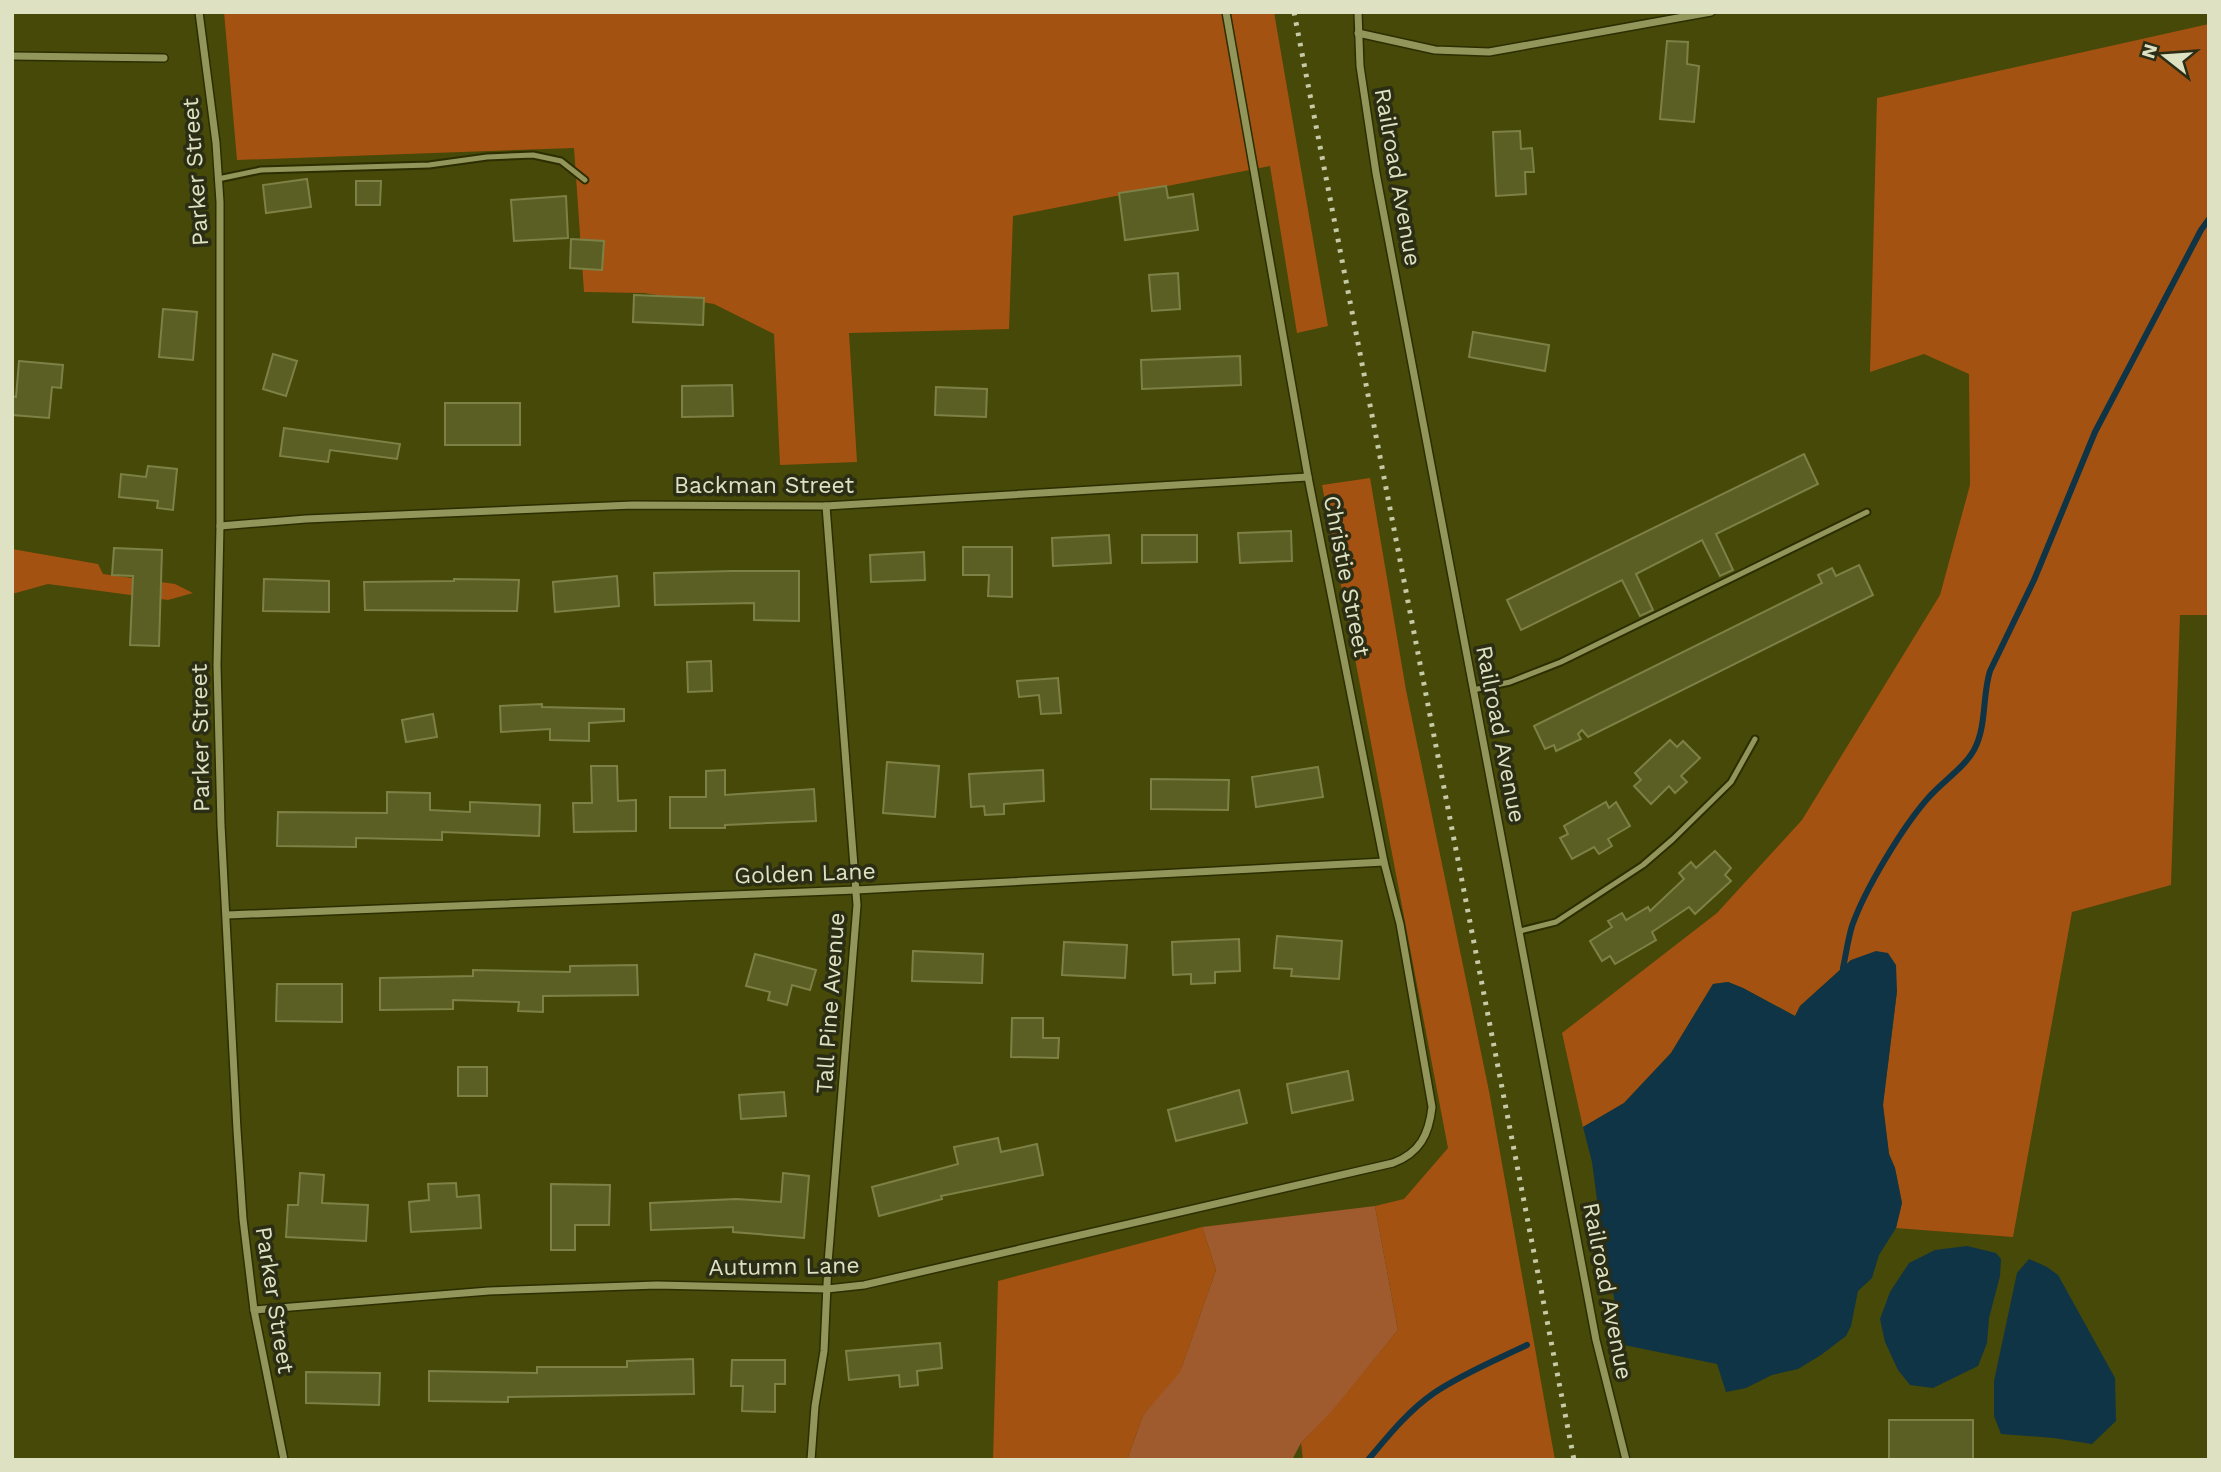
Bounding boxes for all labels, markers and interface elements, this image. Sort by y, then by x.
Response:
north arrow [2130,21,2200,91]
text: N [2136,41,2162,61]
street label: Railroad Avenue [1369,86,1426,268]
street label: Parker Street [177,97,214,247]
street label: Backman Street [674,472,854,499]
street label: Christie Street [1318,493,1375,659]
street label: Railroad Avenue [1470,643,1531,825]
street label: Parker Street [186,663,215,812]
street label: Golden Lane [734,858,876,889]
street label: Tall Pine Avenue [811,911,850,1095]
street label: Railroad Avenue [1577,1200,1638,1382]
street label: Parker Street [250,1225,299,1376]
street label: Autumn Lane [708,1252,860,1281]

